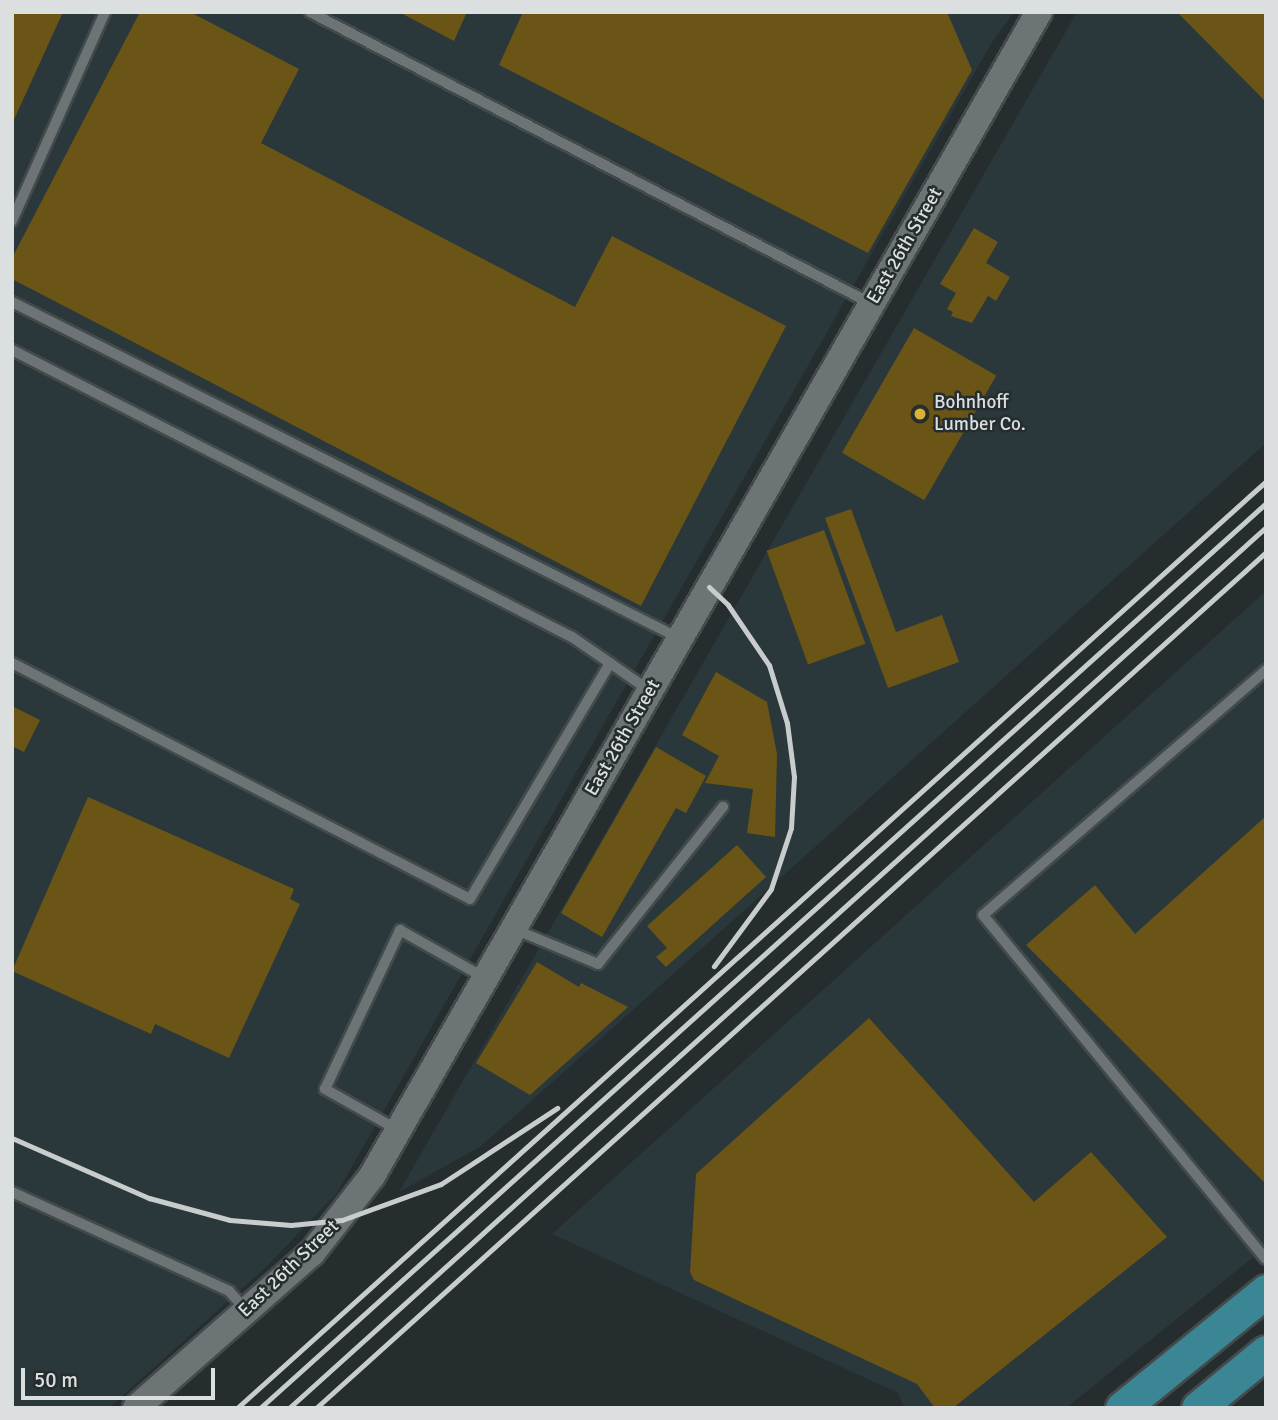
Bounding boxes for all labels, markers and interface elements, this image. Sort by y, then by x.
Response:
street label: East 26th Street [862,184,948,308]
place label: Bohnhoff Lumber Co. [934,392,1026,436]
marker: Bohnhoff Lumber Co. [912,406,928,422]
street label: East 26th Street [580,676,666,800]
street label: East 26th Street [234,1215,344,1323]
scale bar [24,1354,219,1398]
text: 50 m [34,1367,78,1393]

